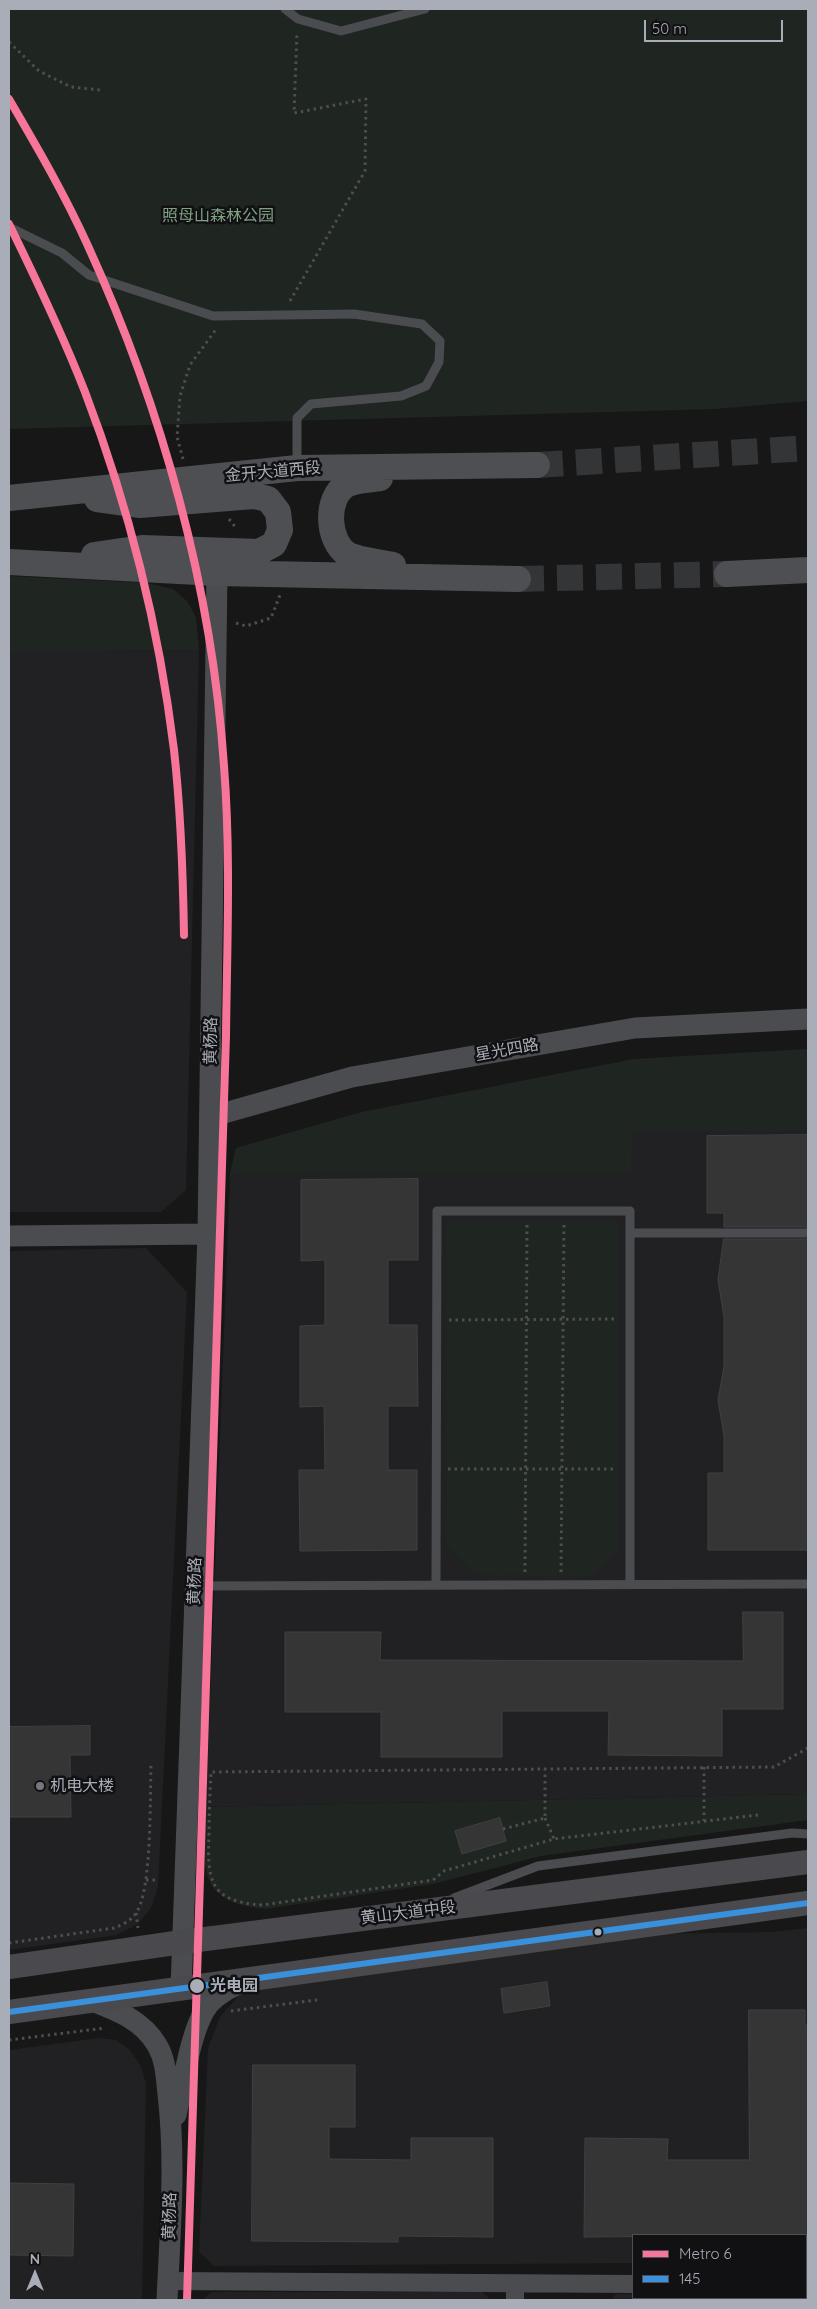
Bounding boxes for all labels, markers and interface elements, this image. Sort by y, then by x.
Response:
scale bar [647,10,786,42]
text: 50 m [652,19,687,38]
park label: 照母山森林公园 [162,206,274,226]
street label: 金开大道西段 [224,458,322,486]
street label: 黄杨路 [201,1017,221,1065]
street label: 星光四路 [474,1035,540,1065]
street label: 黄杨路 [185,1557,205,1605]
place label: 机电大楼 [50,1776,114,1796]
marker: 机电大楼 [34,1780,46,1792]
street label: 黄山大道中段 [359,1898,457,1928]
unlabelled marker [593,1927,603,1937]
place label: 光电园 [210,1976,258,1996]
marker: 光电园 [188,1977,206,1995]
street label: 黄杨路 [160,2192,180,2240]
legend [632,2234,807,2299]
text: Metro 6 [679,2244,732,2263]
north arrow [10,2249,60,2299]
text: N [30,2250,40,2268]
text: 145 [679,2269,701,2288]

